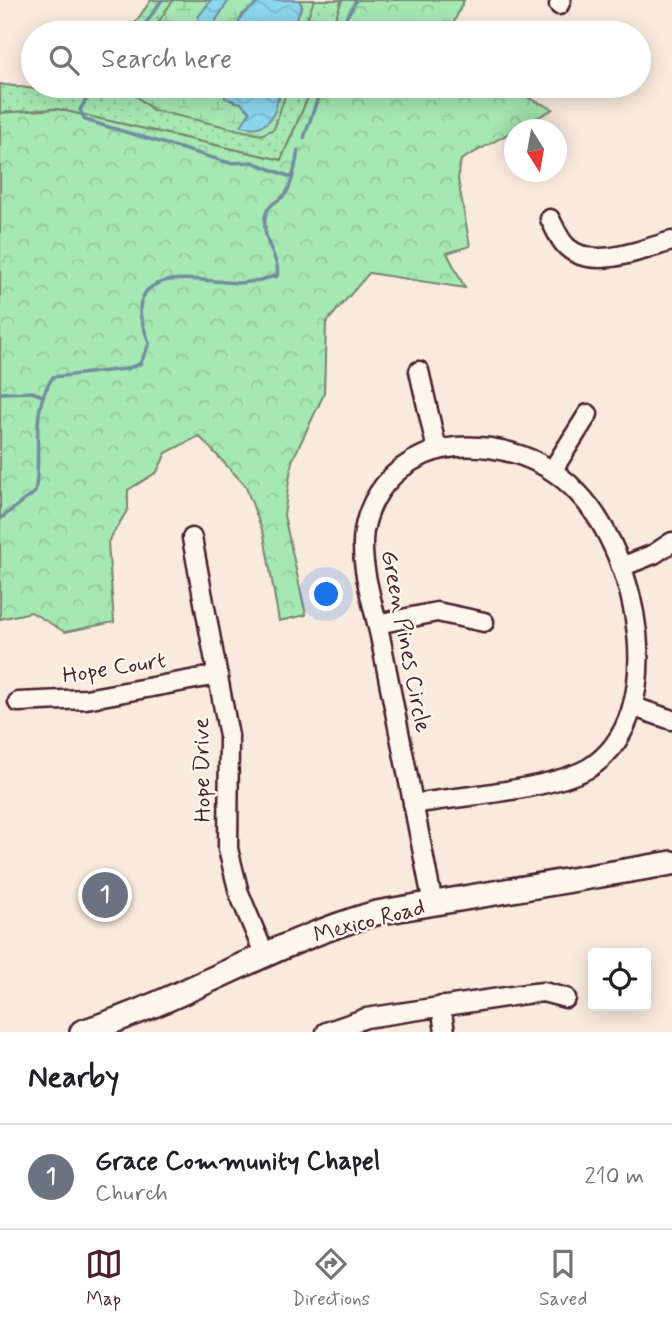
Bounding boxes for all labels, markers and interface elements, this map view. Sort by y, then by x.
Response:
search box [21,21,651,98]
icon: search [45,41,83,79]
text: Search here [101,43,232,77]
north arrow [504,119,567,182]
street label: Green Pines Circle [373,548,437,735]
your location [309,577,343,611]
street label: Hope Court [60,646,168,692]
street label: Hope Drive [187,717,219,823]
pin: 1 [82,869,128,921]
street label: Mexico Road [311,893,428,951]
map controls [588,948,651,1011]
button: locate [588,948,651,1011]
text: Nearby [28,1058,119,1097]
text: Grace Community Chapel [95,1145,380,1179]
text: 1 [46,1162,56,1192]
text: 210 m [584,1162,644,1192]
text: Church [95,1179,168,1209]
tab: Map [85,1245,123,1312]
tab: Directions [292,1245,370,1312]
tab: Saved [539,1245,587,1312]

